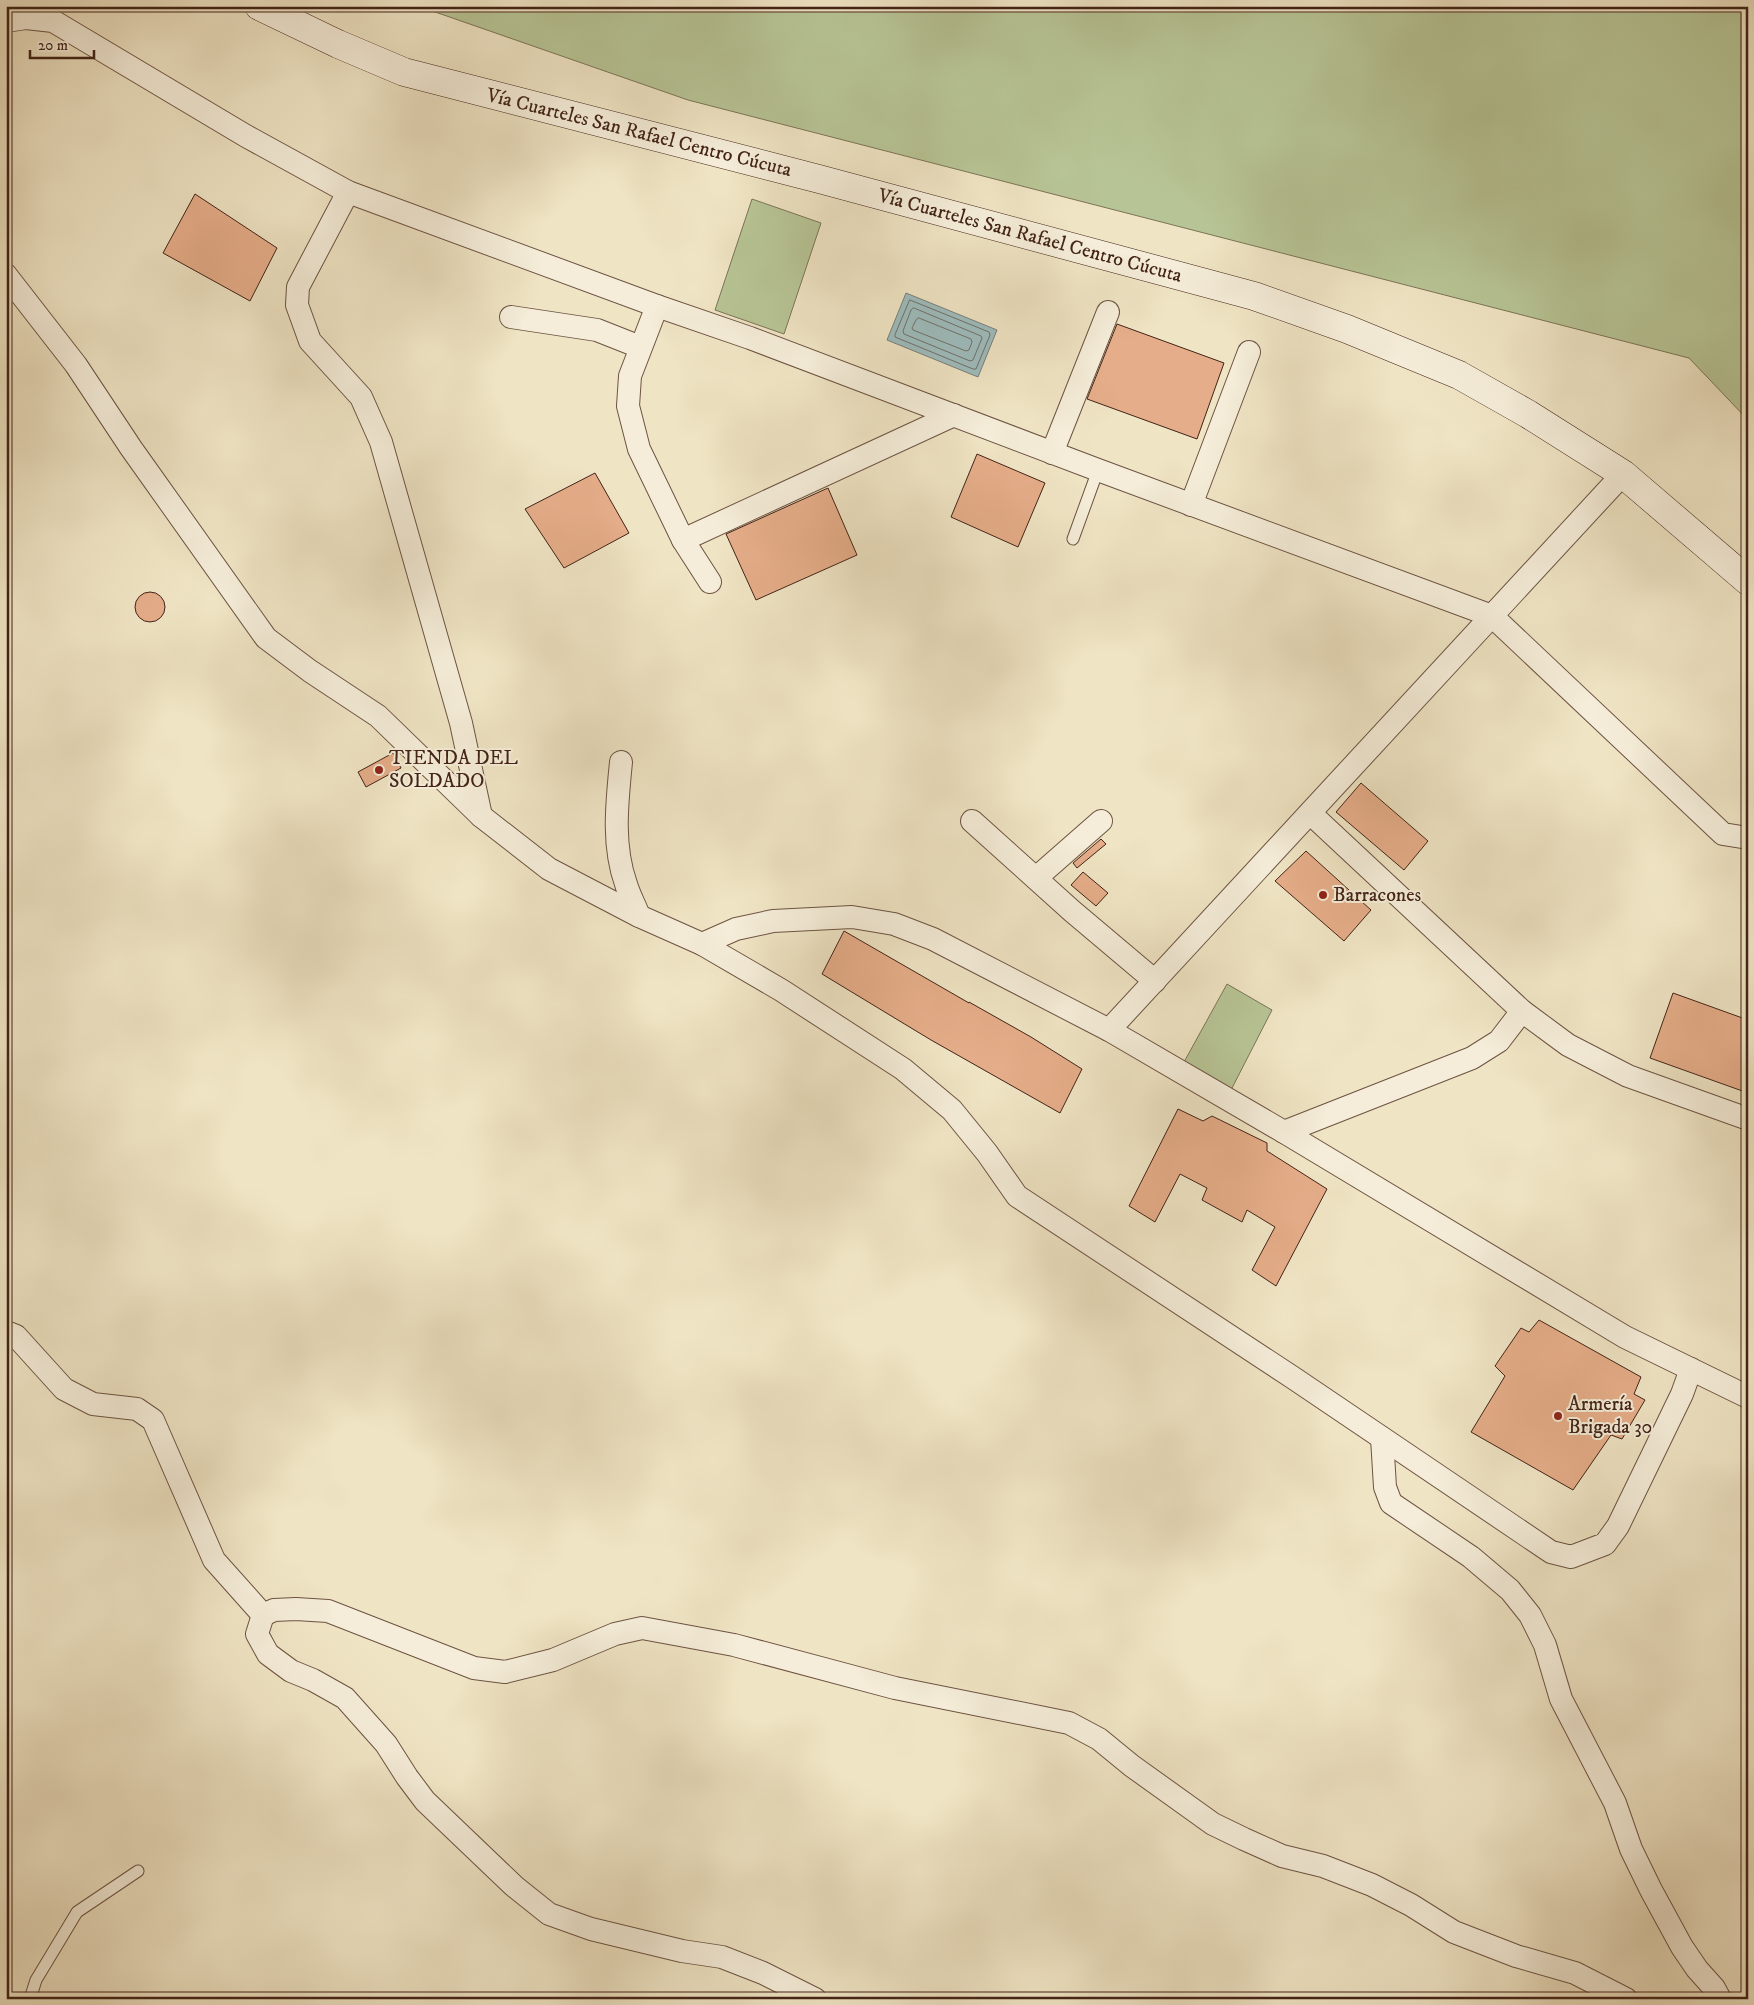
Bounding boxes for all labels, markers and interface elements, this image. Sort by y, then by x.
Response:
scale bar [30,28,94,60]
text: 20 m [38,36,68,55]
street label: Vía Cuarteles San Rafael Centro Cúcuta [483,83,795,183]
street label: Vía Cuarteles San Rafael Centro Cúcuta [874,183,1185,289]
place label: TIENDA DEL SOLDADO [389,746,518,794]
marker: TIENDA DEL SOLDADO [373,764,385,776]
place label: Barracones [1333,883,1422,908]
marker: Barracones [1317,889,1329,901]
place label: Armería Brigada 30 [1568,1392,1652,1440]
marker: Armería Brigada 30 [1552,1410,1564,1422]

